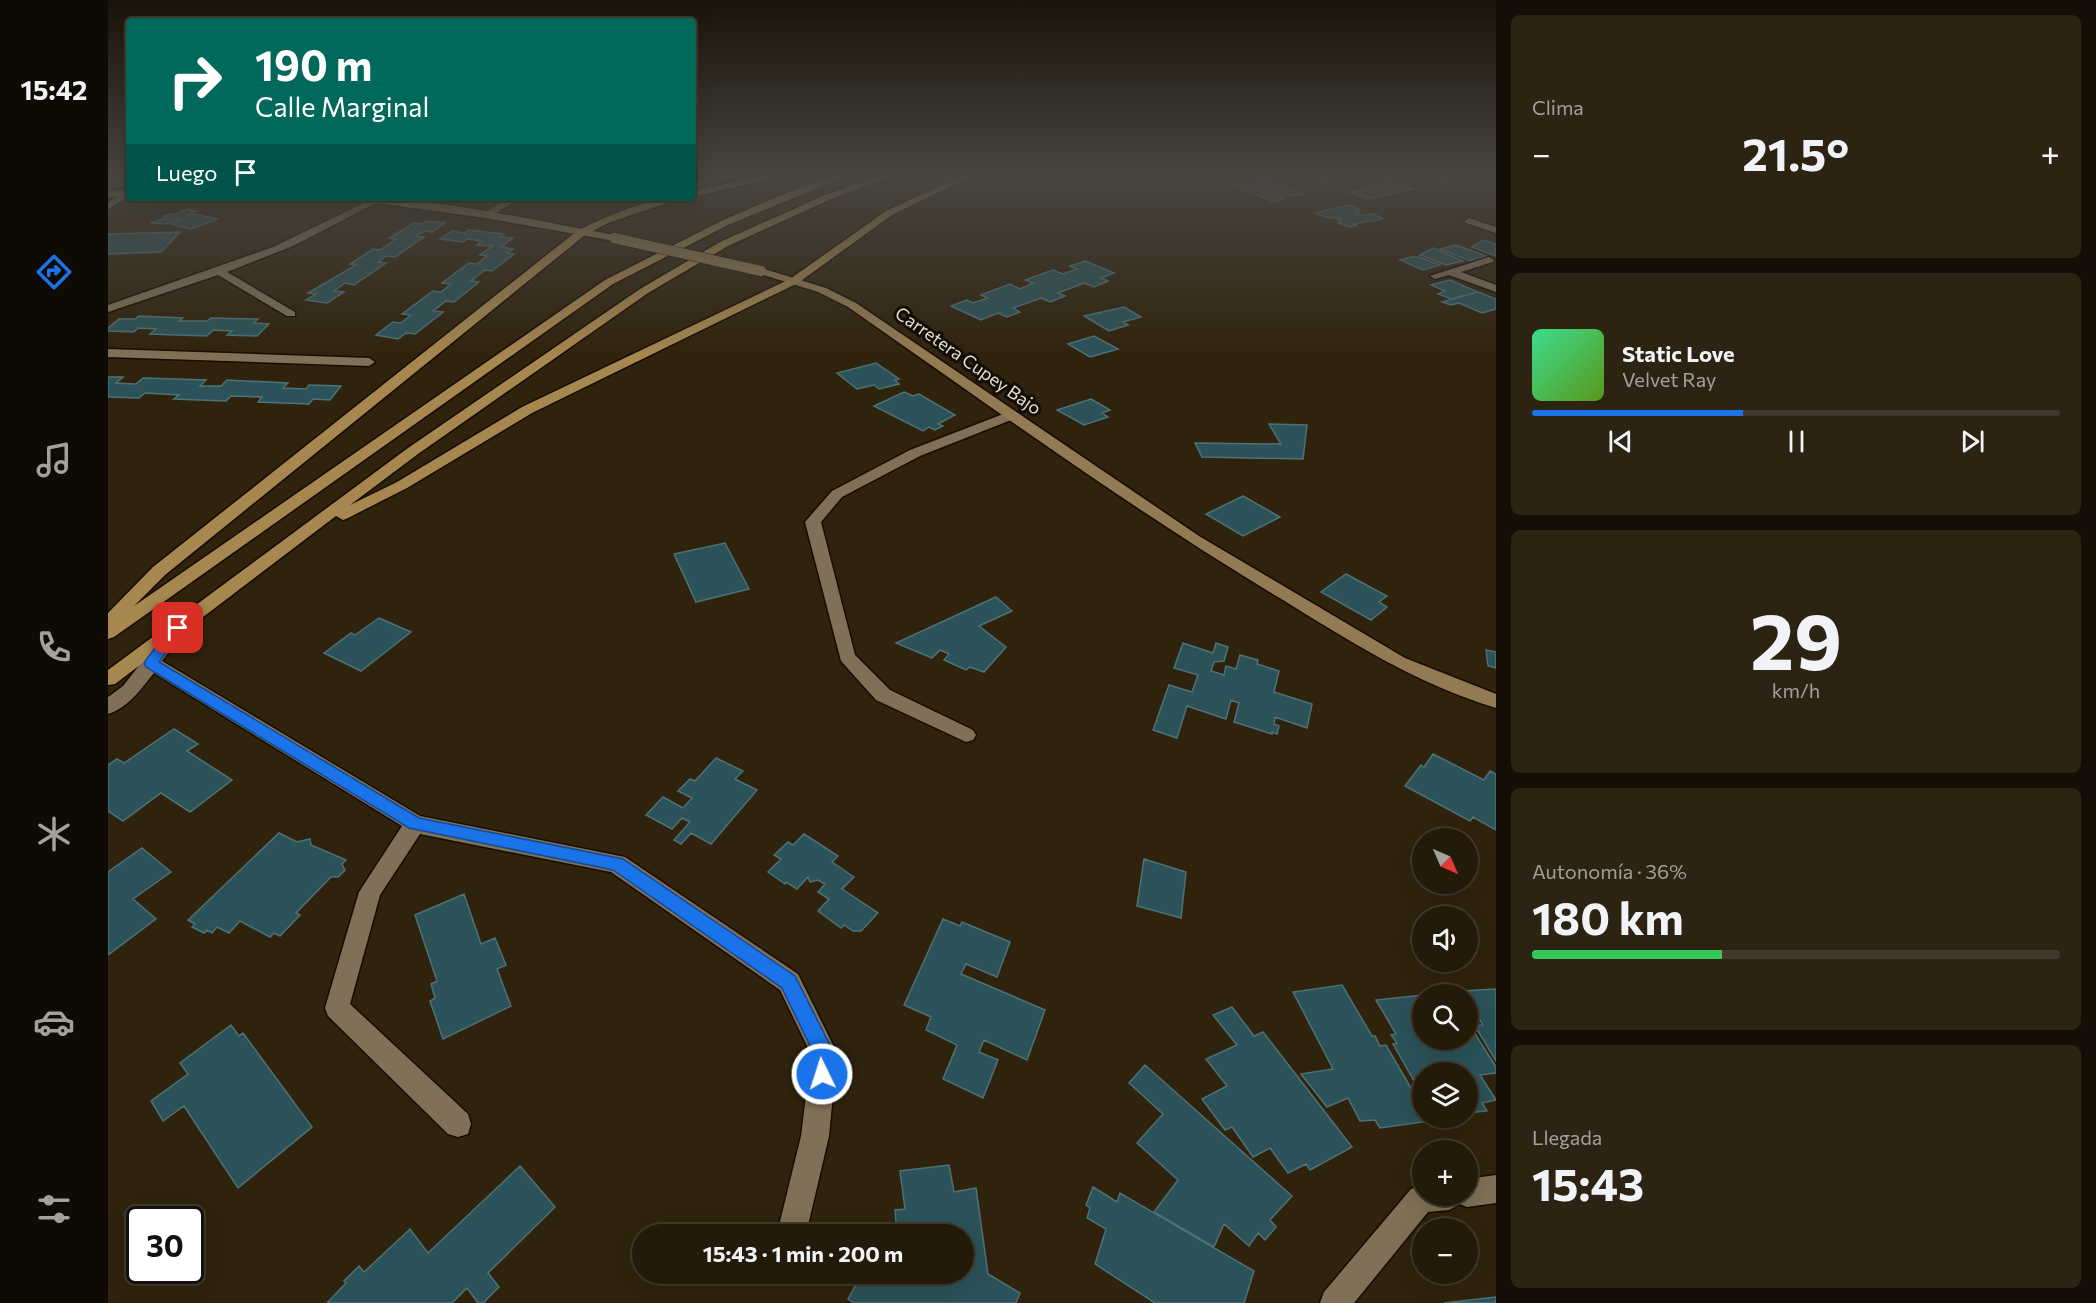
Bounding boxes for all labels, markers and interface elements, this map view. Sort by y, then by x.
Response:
text: 190 m [255,38,373,90]
icon: right [156,42,234,120]
text: 15:42 [21,73,87,106]
text: Calle Marginal [255,90,429,123]
text: Clima [1532,95,1584,119]
text: 21.5° [1742,125,1849,180]
text: − [1532,132,1551,173]
text: + [2041,132,2060,173]
icon: arrive [229,156,262,189]
text: Luego [156,159,217,186]
icon: directions [33,251,75,293]
street label: Carretera Cupey Bajo [891,301,1046,419]
text: Static Love [1622,340,1735,367]
text: Velvet Ray [1622,367,1716,391]
icon: previous [1604,425,1637,458]
icon: pause [1780,425,1813,458]
icon: next [1956,425,1989,458]
icon: music [33,439,75,481]
text: 29 [1750,591,1842,686]
pin [152,602,203,653]
icon: arrive [161,611,194,644]
icon: phone [33,626,75,668]
text: km/h [1772,678,1820,702]
icon: climate [33,813,75,855]
north arrow [1412,828,1478,894]
map controls [1412,828,1478,1284]
text: Autonomía · 36% [1532,859,1687,883]
text: 180 km [1532,889,1684,944]
button: sound [1412,906,1478,972]
button: search [1412,984,1478,1050]
icon: car [33,1001,75,1043]
position arrow [790,1042,854,1106]
button: layers [1412,1062,1478,1128]
text: Llegada [1532,1125,1602,1149]
button: + [1412,1140,1478,1206]
text: 15:43 [1532,1155,1644,1210]
icon: filters [33,1188,75,1230]
speed limit sign: 30 [126,1206,204,1284]
button: − [1412,1218,1478,1284]
text: 15:43 · 1 min · 200 m [703,1240,903,1267]

